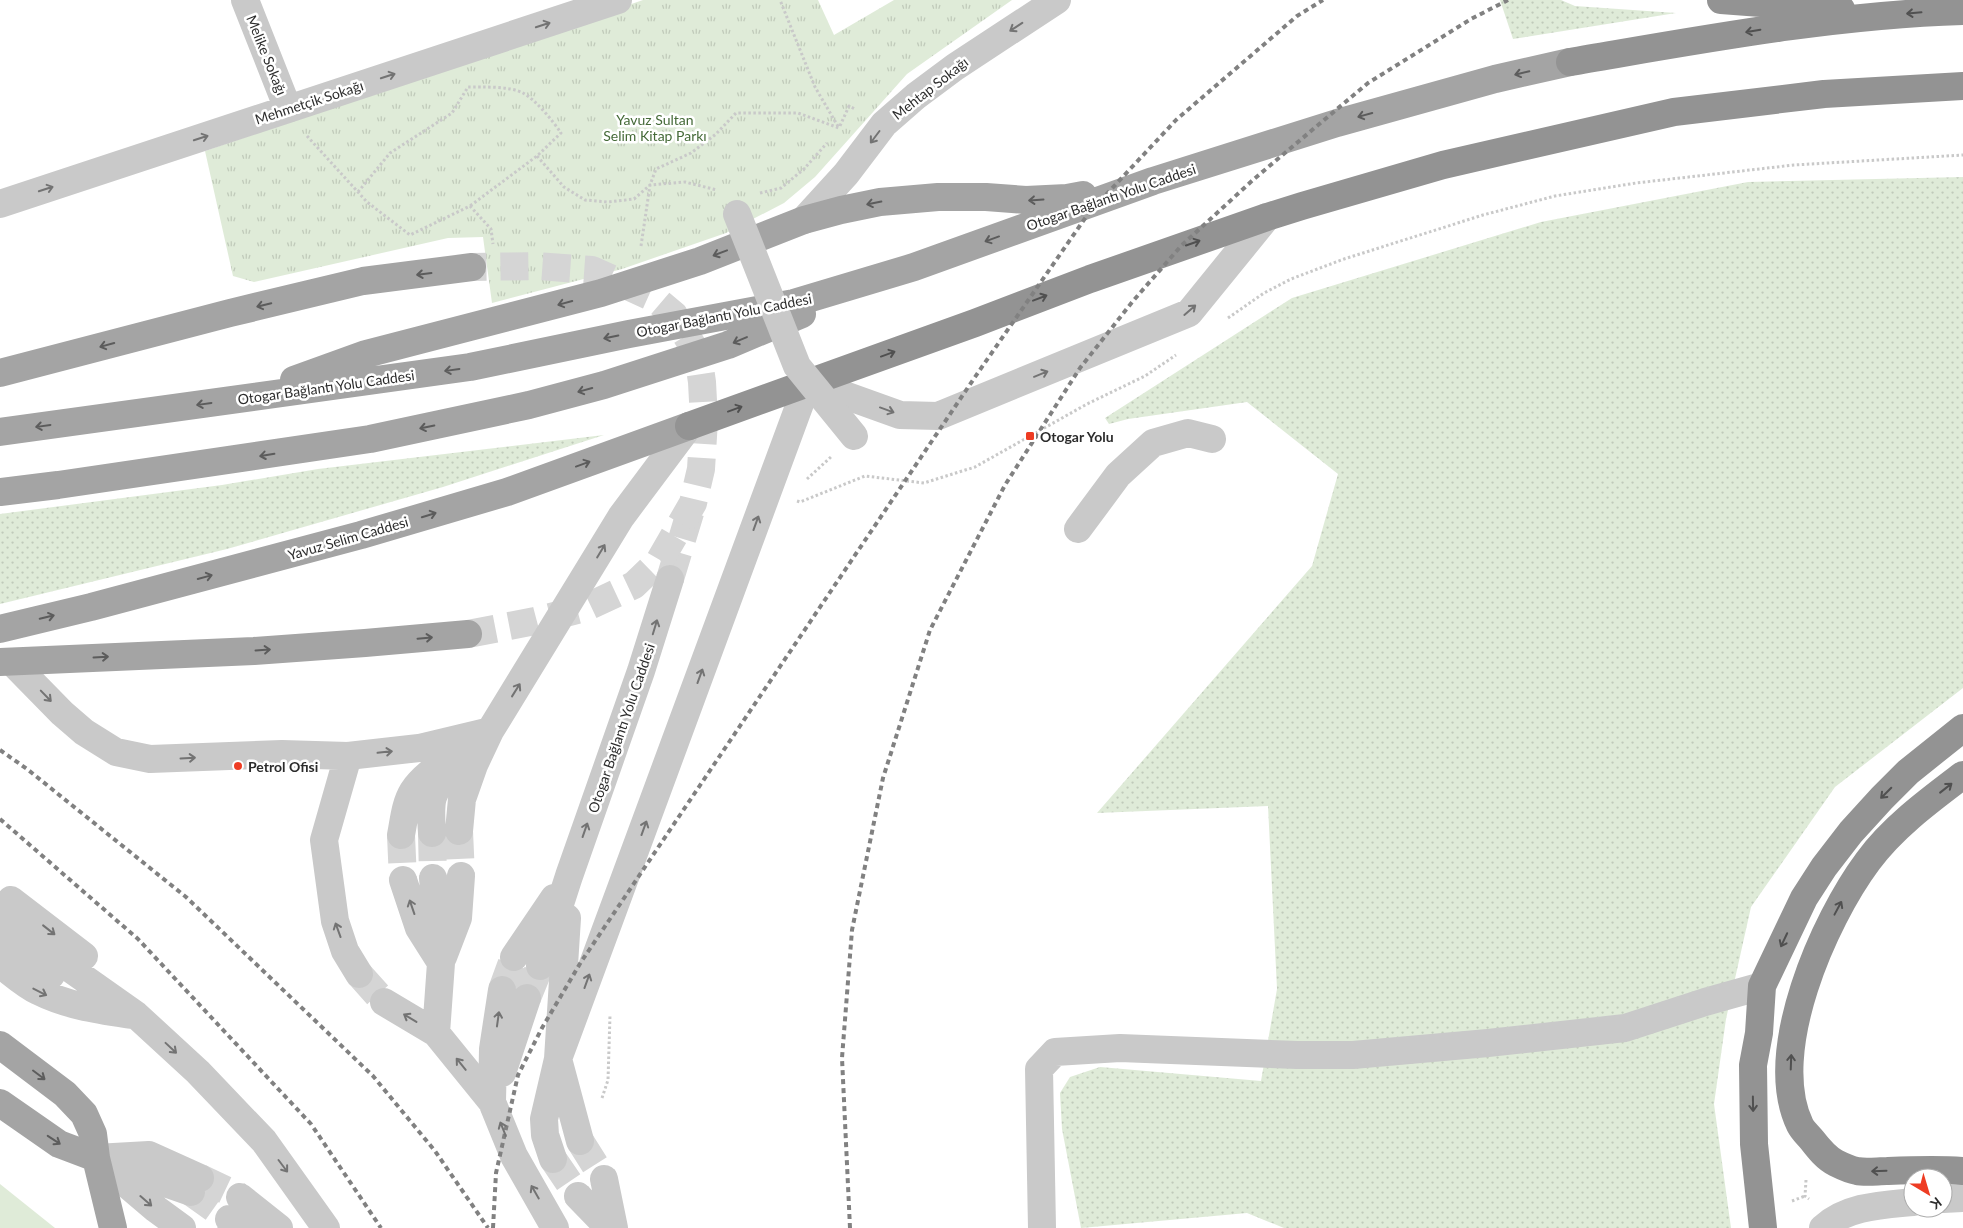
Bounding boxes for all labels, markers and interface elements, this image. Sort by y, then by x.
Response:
one-way arrow [1907,9,1923,18]
street label: Melike Sokağı [243,13,291,97]
one-way arrow [534,20,550,29]
one-way arrow [1009,22,1023,32]
one-way arrow [1745,27,1761,37]
street label: Mehtap Sokağı [889,53,971,123]
one-way arrow [1515,69,1531,78]
one-way arrow [380,71,396,80]
street label: Mehmetçik Sokağı [253,76,365,128]
one-way arrow [1358,110,1374,120]
park label: Yavuz Sultan Selim Kitap Parkı [603,111,707,144]
one-way arrow [869,130,880,143]
one-way arrow [192,133,208,142]
street label: Otogar Bağlantı Yolu Caddesi [1024,160,1198,234]
one-way arrow [38,183,54,193]
one-way arrow [1028,195,1044,204]
one-way arrow [866,199,882,209]
one-way arrow [985,235,1000,244]
one-way arrow [1185,238,1201,247]
one-way arrow [712,249,728,258]
one-way arrow [416,269,432,279]
street label: Otogar Bağlantı Yolu Caddesi [635,290,813,340]
one-way arrow [1032,293,1048,302]
one-way arrow [557,299,573,308]
one-way arrow [257,301,273,310]
one-way arrow [1183,304,1196,316]
one-way arrow [604,333,620,343]
one-way arrow [733,335,748,345]
one-way arrow [100,341,116,350]
one-way arrow [880,349,895,358]
one-way arrow [444,365,460,375]
street label: Otogar Bağlantı Yolu Caddesi [237,366,415,408]
one-way arrow [1033,368,1048,378]
one-way arrow [578,386,594,395]
one-way arrow [197,399,213,409]
one-way arrow [727,404,742,413]
one-way arrow [879,406,895,416]
one-way arrow [36,422,52,432]
one-way arrow [420,423,436,432]
place label: Otogar Yolu [1040,428,1114,445]
marker: Otogar Yolu [1024,430,1036,442]
one-way arrow [260,450,276,460]
one-way arrow [575,459,590,468]
one-way arrow [420,510,436,519]
street label: Yavuz Selim Caddesi [286,513,410,563]
one-way arrow [752,516,761,532]
one-way arrow [596,544,606,559]
one-way arrow [196,572,212,581]
one-way arrow [39,612,55,622]
one-way arrow [650,619,660,635]
one-way arrow [417,633,433,642]
street label: Otogar Bağlantı Yolu Caddesi [584,641,658,815]
one-way arrow [255,646,271,655]
one-way arrow [93,652,109,661]
one-way arrow [696,669,705,684]
one-way arrow [511,683,521,697]
one-way arrow [40,690,52,703]
one-way arrow [377,747,393,757]
one-way arrow [180,753,196,762]
place label: Petrol Ofisi [248,758,318,775]
marker: Petrol Ofisi [232,760,244,772]
one-way arrow [1939,783,1953,793]
one-way arrow [1880,787,1892,800]
one-way arrow [640,821,649,836]
one-way arrow [581,823,590,839]
one-way arrow [407,900,416,916]
one-way arrow [1834,901,1844,916]
one-way arrow [333,923,342,938]
one-way arrow [43,924,56,935]
one-way arrow [1779,932,1788,947]
one-way arrow [583,973,592,989]
one-way arrow [32,988,47,997]
one-way arrow [493,1011,503,1027]
one-way arrow [404,1012,418,1022]
one-way arrow [165,1042,178,1054]
one-way arrow [1786,1054,1795,1070]
one-way arrow [456,1058,467,1071]
one-way arrow [32,1069,45,1080]
one-way arrow [1748,1096,1758,1112]
one-way arrow [498,1122,507,1137]
one-way arrow [47,1136,61,1146]
one-way arrow [278,1159,288,1173]
one-way arrow [1872,1166,1888,1176]
north arrow [1903,1168,1953,1218]
one-way arrow [529,1185,539,1200]
text: K [1927,1194,1945,1214]
one-way arrow [139,1195,152,1206]

